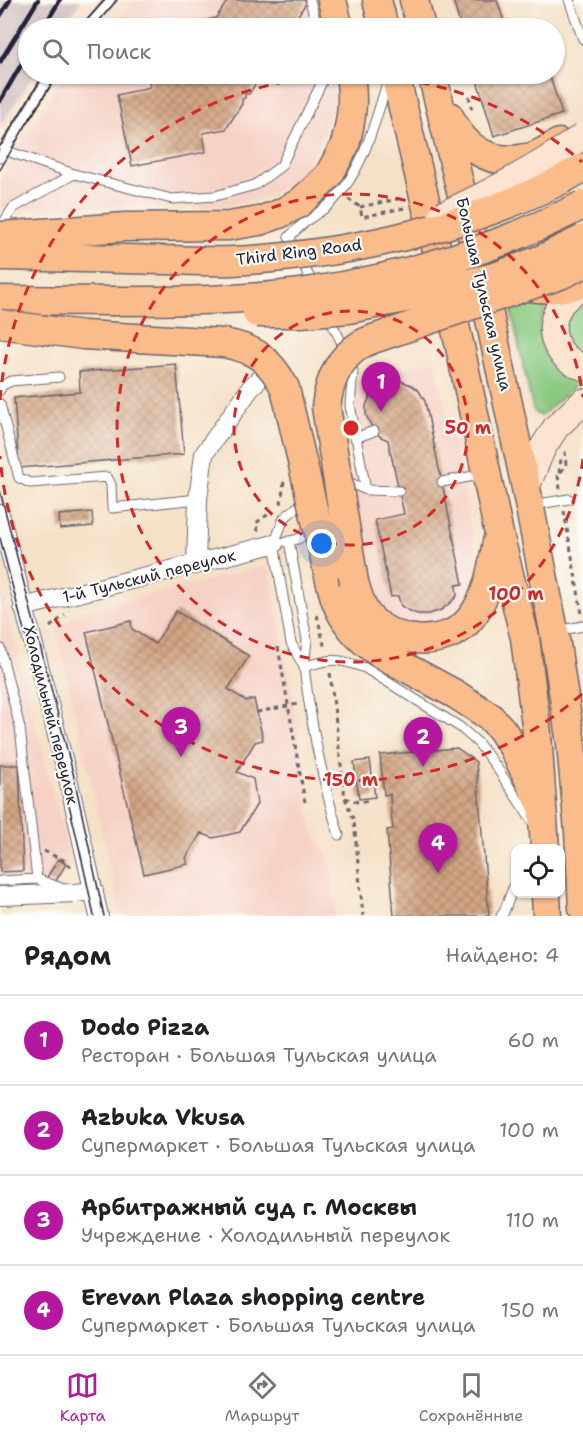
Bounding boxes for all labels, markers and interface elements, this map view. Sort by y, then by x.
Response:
search box [18,18,565,84]
icon: search [39,35,72,68]
text: Поиск [87,37,151,66]
street label: Большая Тульская улица [451,195,517,393]
street label: Third Ring Road [235,234,363,270]
pin: 1 [362,362,400,412]
text: 50 m [445,416,492,440]
centre of rings [341,418,361,438]
your location [307,529,336,558]
street label: 1-й Тульский переулок [60,544,238,608]
text: 100 m [488,582,544,606]
street label: Холодильный переулок [19,623,84,807]
pin: 3 [162,708,201,757]
pin: 2 [404,718,442,767]
text: 150 m [324,768,379,792]
pin: 4 [418,824,458,873]
map controls [511,844,565,898]
button: locate [511,844,565,898]
text: Рядом [24,938,111,973]
text: Найдено: 4 [446,942,559,968]
text: Dodo Pizza [81,1013,209,1042]
text: 1 [39,1027,48,1053]
text: 60 m [507,1027,559,1053]
text: Ресторан · Большая Тульская улица [81,1042,437,1068]
text: Azbuka Vkusa [81,1103,245,1132]
text: 2 [37,1117,51,1143]
text: 100 m [499,1117,559,1143]
text: Супермаркет · Большая Тульская улица [81,1132,475,1158]
text: Арбитражный суд г. Москвы [81,1193,417,1222]
text: 3 [37,1207,51,1233]
text: 110 m [505,1207,559,1233]
text: Учреждение · Холодильный переулок [81,1222,450,1248]
text: Erevan Plaza shopping centre [81,1283,425,1312]
text: 4 [37,1297,51,1323]
text: 150 m [501,1297,559,1323]
text: Супермаркет · Большая Тульская улица [81,1312,475,1338]
tab: Карта [60,1369,105,1426]
tab: Маршрут [225,1369,299,1426]
tab: Сохранённые [419,1369,523,1426]

